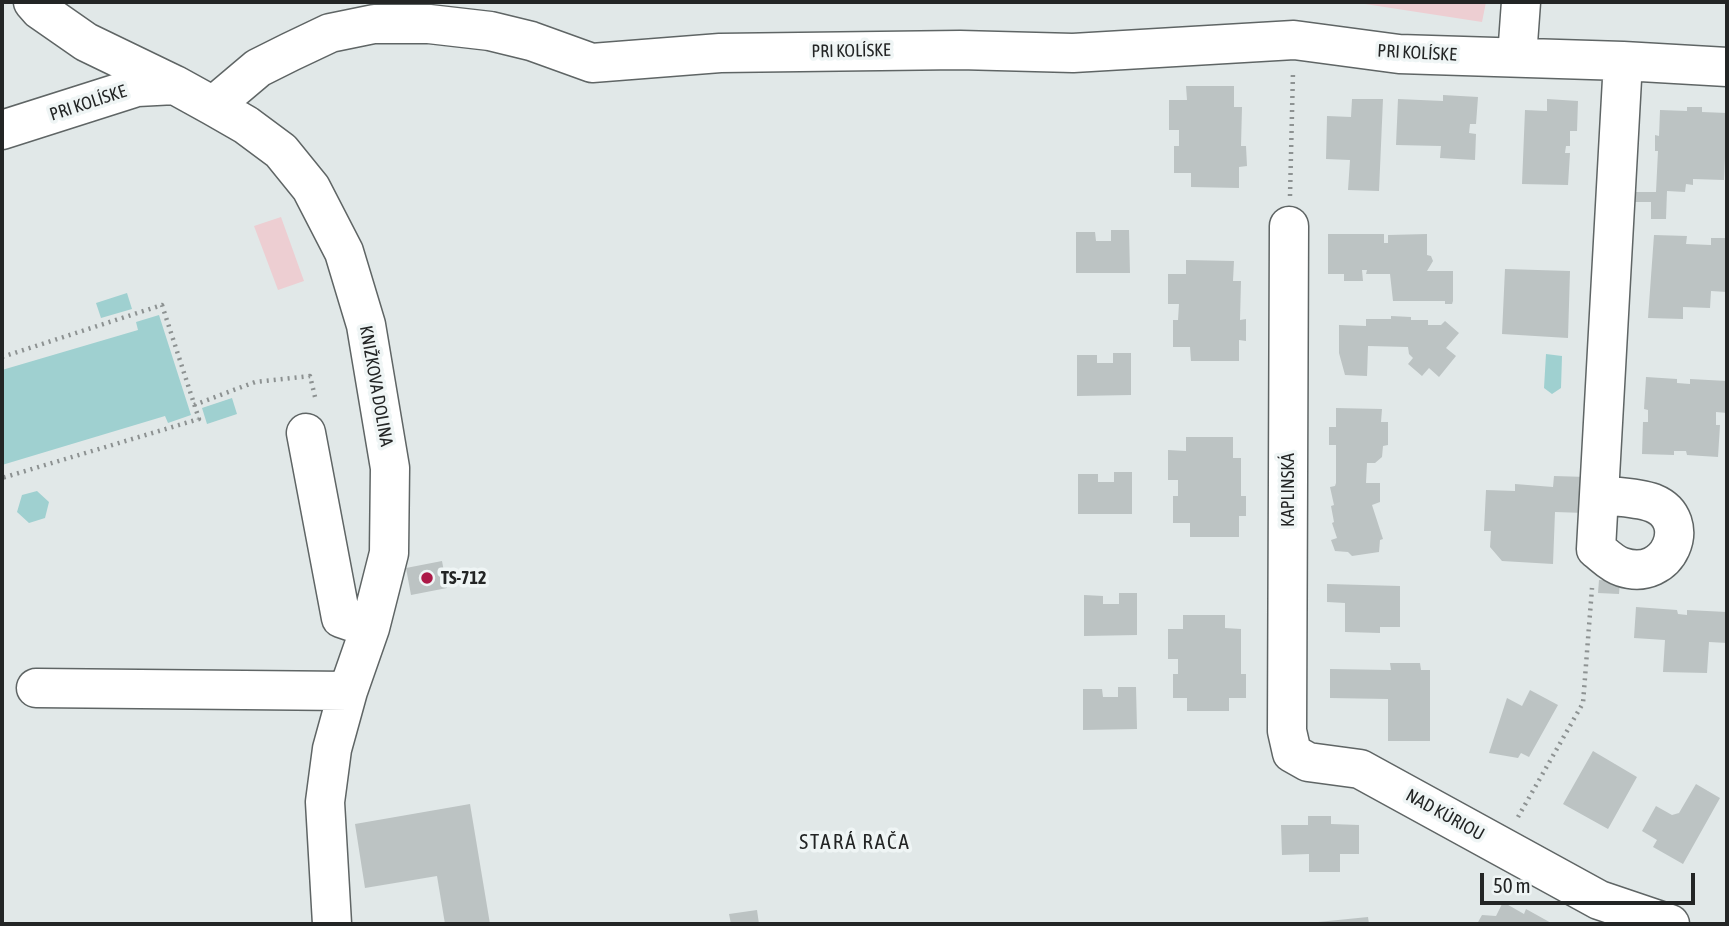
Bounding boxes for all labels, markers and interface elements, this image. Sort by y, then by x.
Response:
street label: PRI KOLÍSKE [811,40,891,62]
street label: PRI KOLÍSKE [1377,40,1457,66]
street label: PRI KOLÍSKE [47,80,129,126]
street label: KNIŽKOVA DOLINA [355,324,397,448]
street label: KAPLINSKÁ [1277,453,1299,527]
place label: TS-712 [441,567,486,589]
marker: TS-712 [419,570,435,586]
street label: NAD KÚRIOU [1402,785,1488,845]
district label: STARÁ RAČA [800,829,910,855]
scale bar [1484,860,1699,904]
text: 50 m [1493,873,1531,897]

